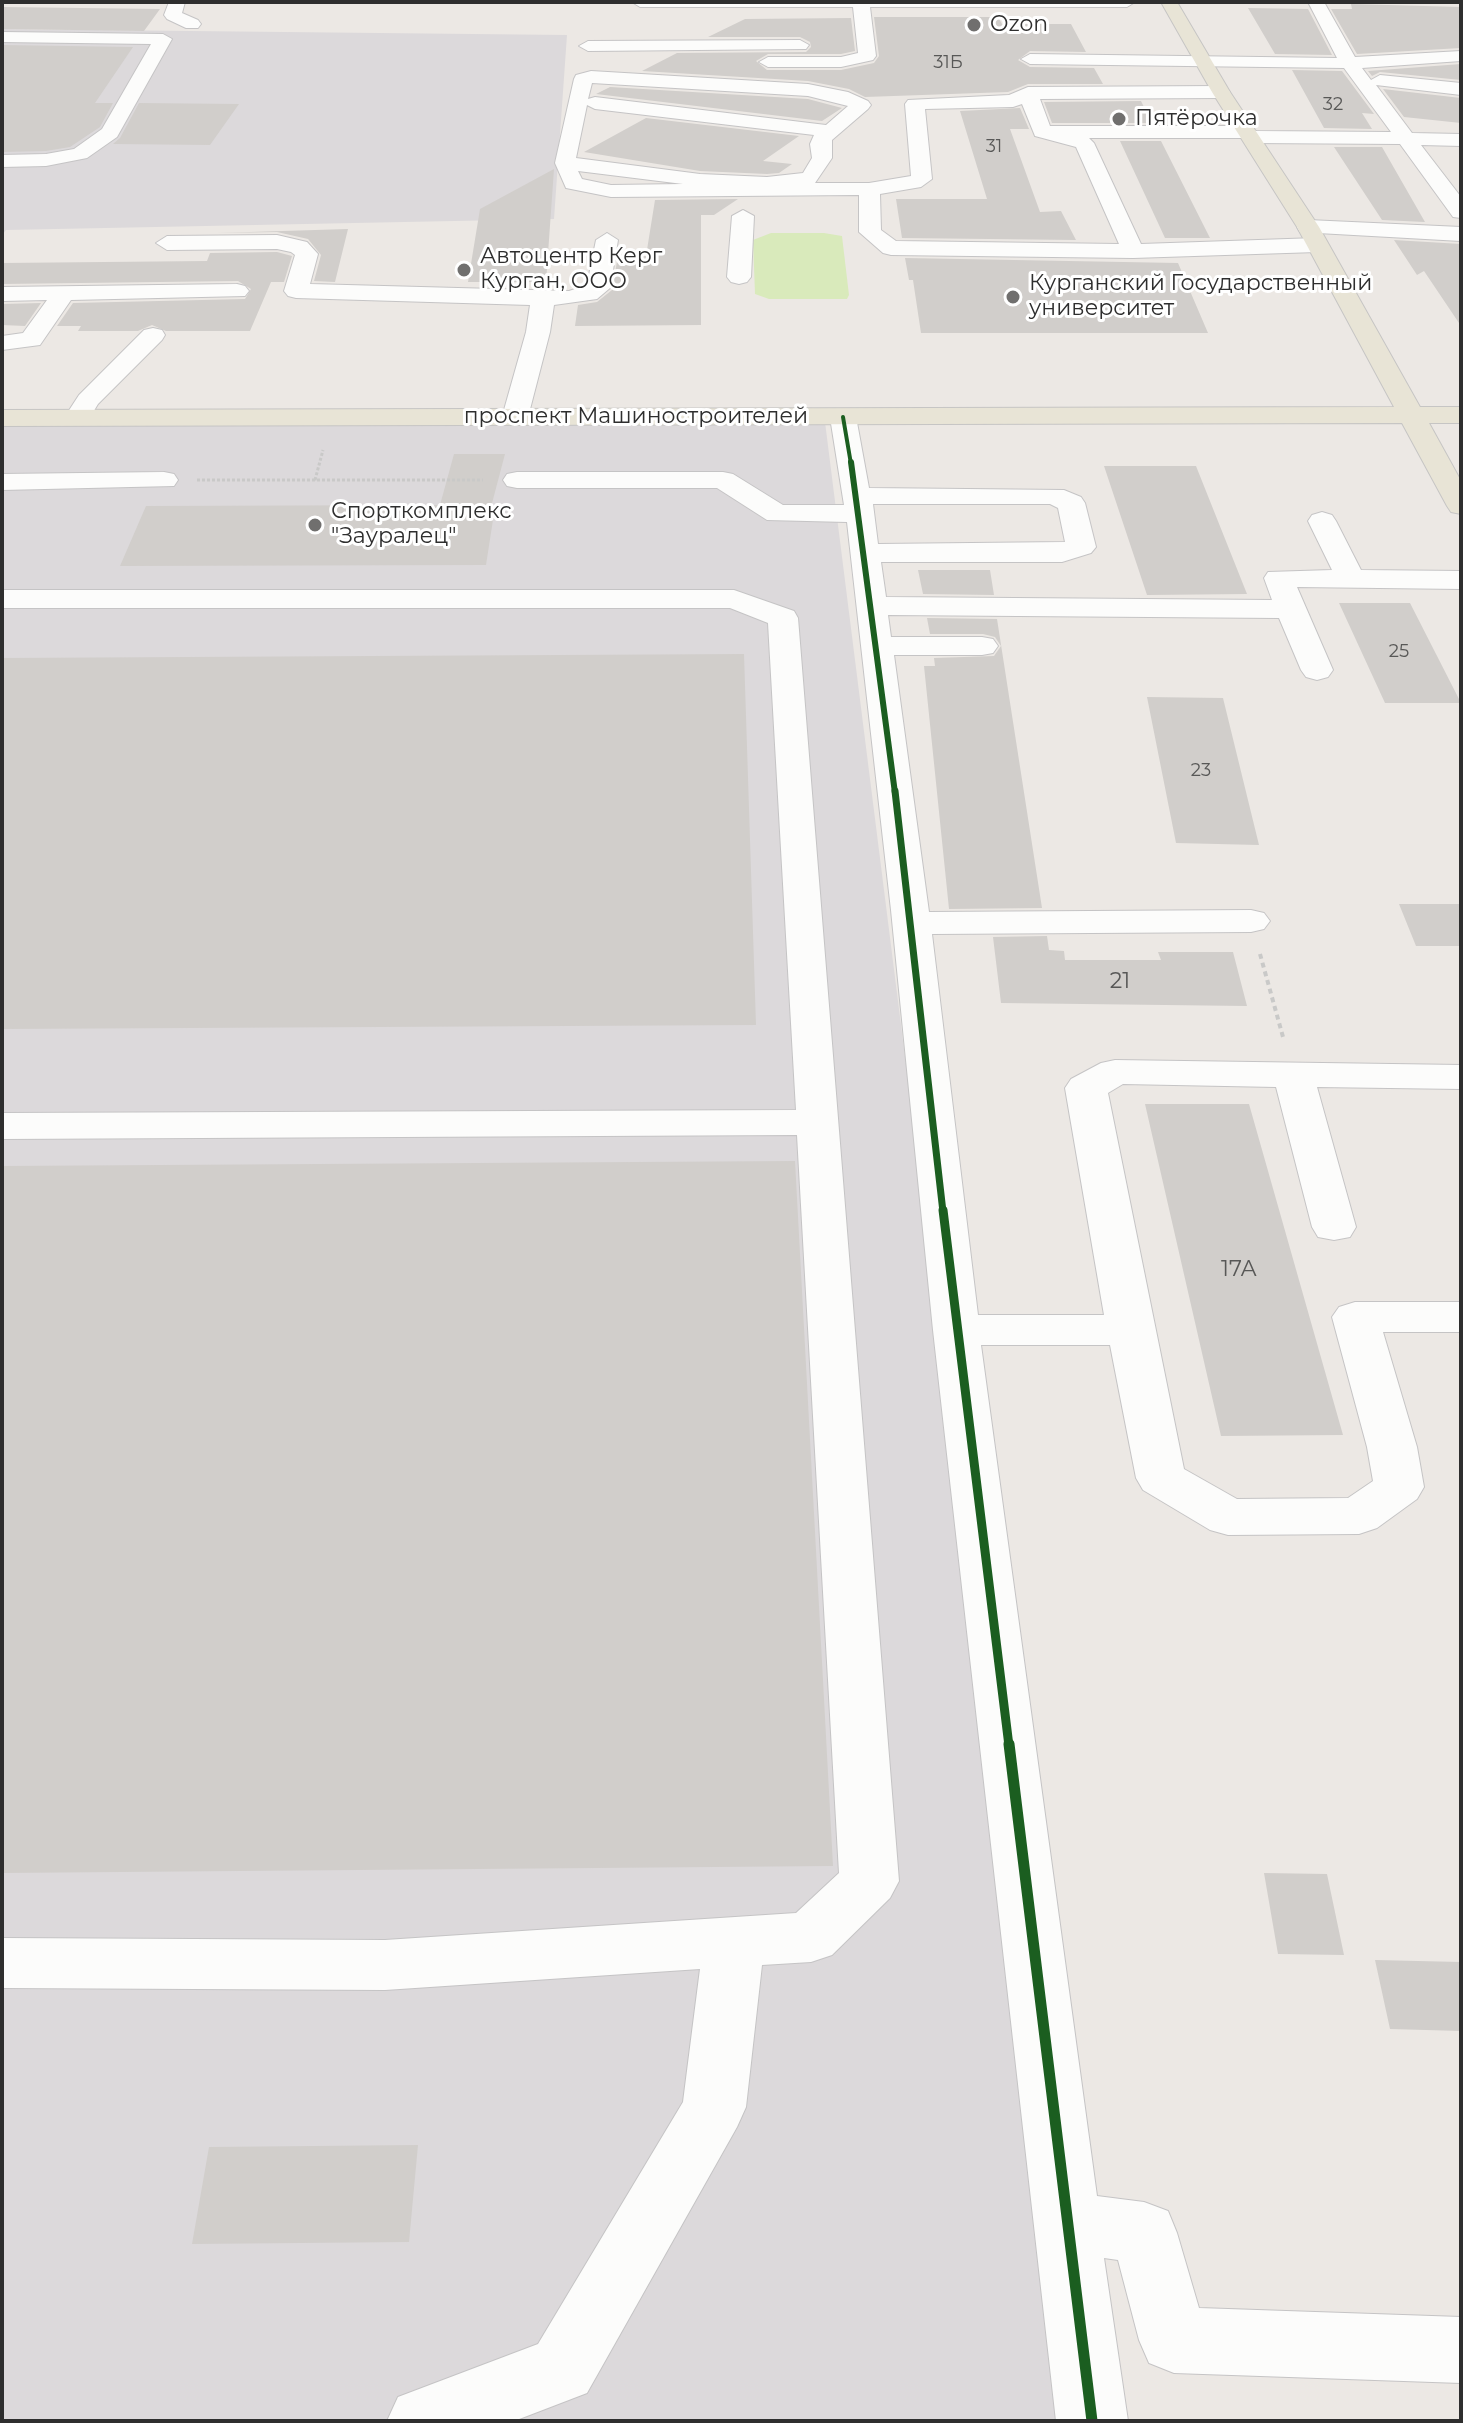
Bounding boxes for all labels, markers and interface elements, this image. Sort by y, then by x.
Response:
place label: Ozon [990,12,1048,38]
marker: Ozon [965,16,983,34]
house number: 31Б [933,52,963,74]
house number: 32 [1323,94,1343,116]
place label: Пятёрочка [1135,106,1258,132]
marker: Пятёрочка [1110,110,1128,128]
house number: 31 [986,136,1002,158]
place label: Автоцентр Керг Курган, ООО [480,244,662,296]
marker: Автоцентр Керг Курган, ООО [455,261,473,279]
place label: Курганский Государственный университет [1029,271,1372,322]
marker: Курганский Государственный университет [1004,288,1022,306]
street label: проспект Машиностроителей [464,404,808,430]
place label: Спорткомплекс "Зауралец" [331,499,512,550]
marker: Спорткомплекс "Зауралец" [306,516,324,534]
house number: 25 [1389,641,1409,663]
house number: 23 [1191,760,1211,782]
house number: 21 [1110,969,1130,995]
house number: 17А [1221,1257,1257,1283]

